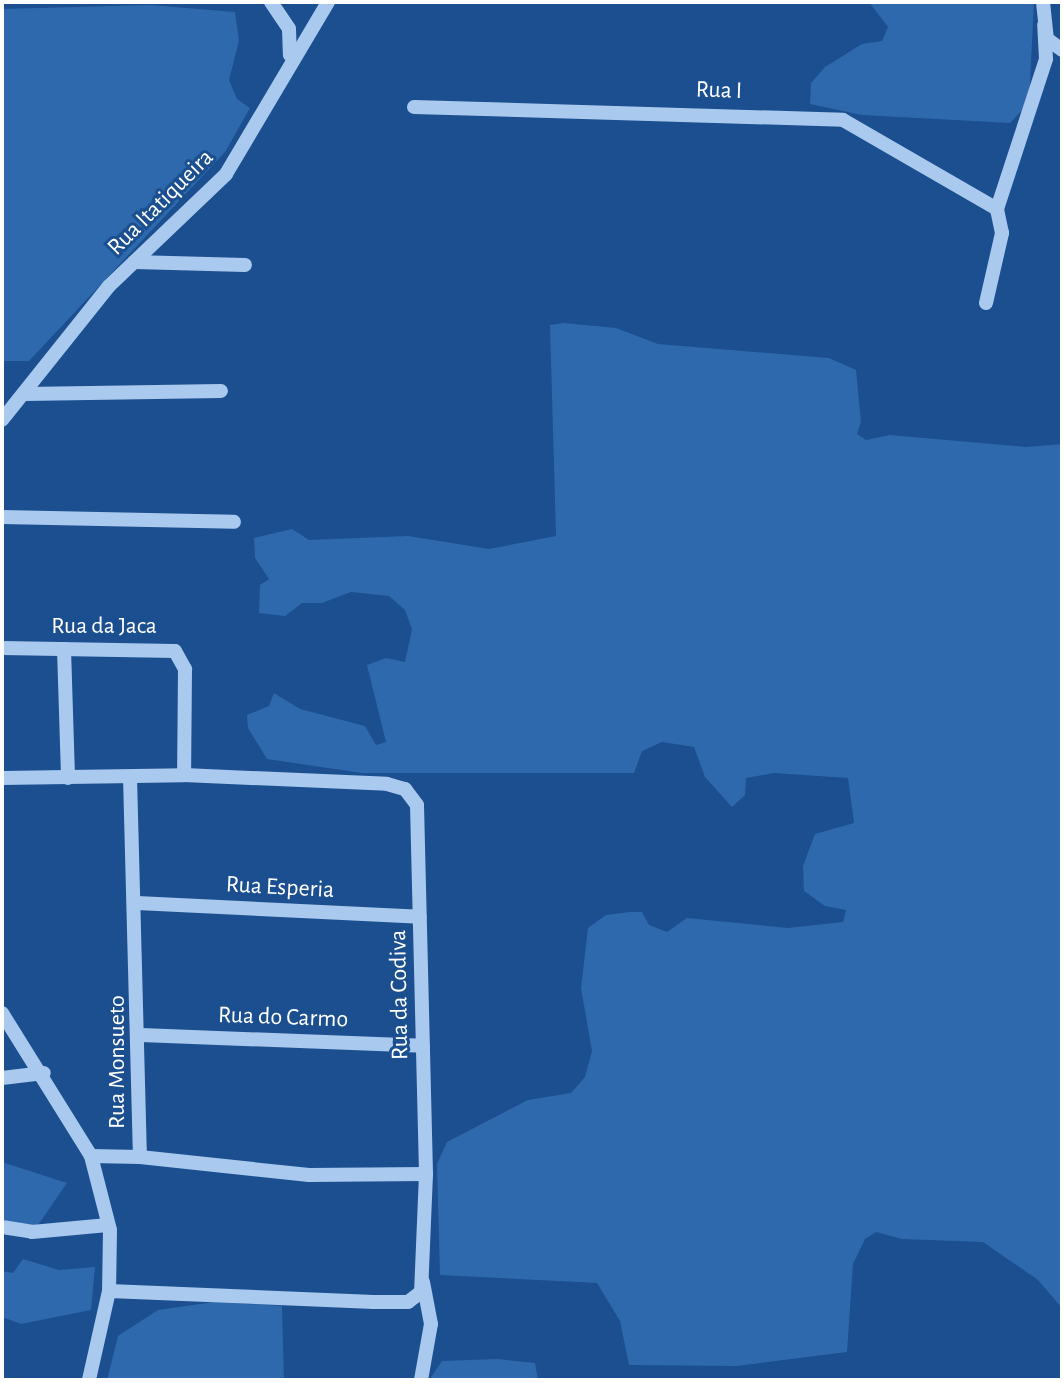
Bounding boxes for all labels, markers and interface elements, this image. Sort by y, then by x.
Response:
street label: Rua I [695,76,743,106]
street label: Rua Itatiqueira [102,144,220,262]
street label: Rua da Jaca [51,613,157,641]
street label: Rua Esperia [225,871,335,905]
street label: Rua da Codiva [384,930,416,1060]
street label: Rua Monsueto [104,995,132,1129]
street label: Rua do Carmo [217,1001,349,1035]

